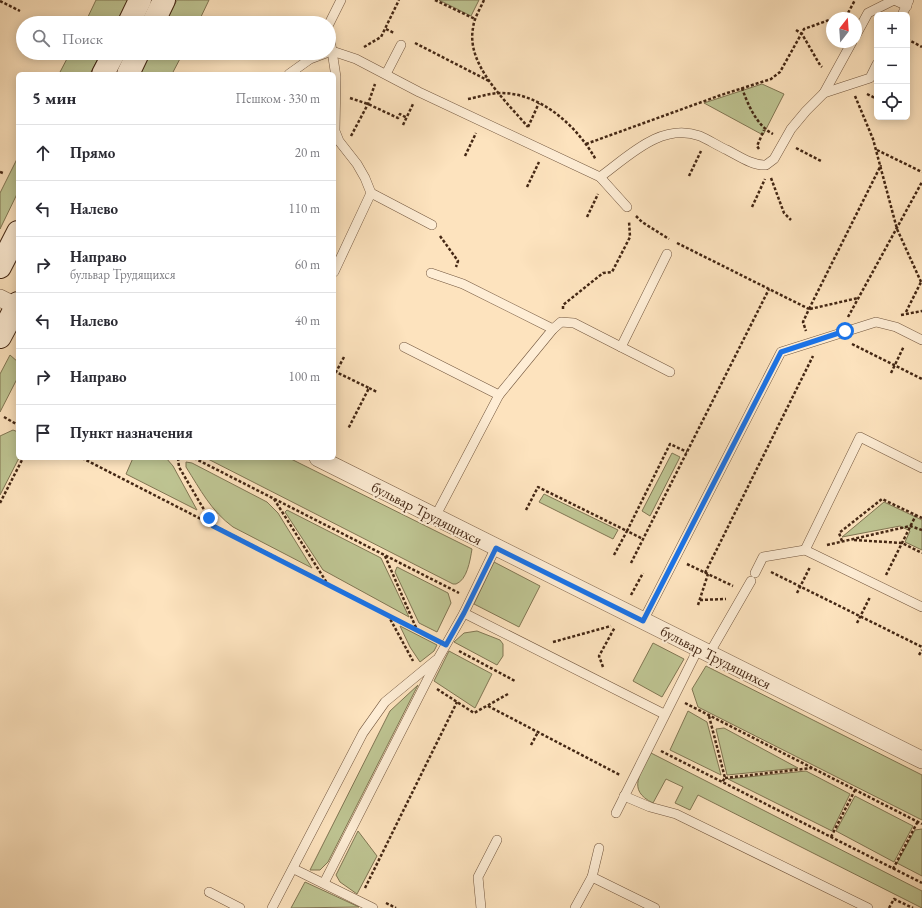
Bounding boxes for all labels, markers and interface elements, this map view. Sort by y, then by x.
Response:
north arrow [826,12,862,48]
map controls [874,12,910,120]
button: + [874,12,910,48]
search box [16,16,336,60]
icon: search [30,27,52,49]
text: Поиск [62,29,103,48]
button: − [874,48,910,84]
button: locate [874,84,910,120]
text: 5 мин [32,87,76,109]
text: Пешком · 330 m [236,90,320,107]
icon: ahead [32,142,54,164]
text: Прямо [70,143,115,162]
text: 20 m [295,144,320,161]
icon: left [32,198,54,220]
text: Налево [70,199,118,218]
text: 110 m [289,200,320,217]
text: Направо [70,247,127,266]
icon: right [32,254,54,276]
text: 60 m [295,256,320,273]
text: бульвар Трудящихся [70,266,176,283]
icon: left [32,310,54,332]
text: Налево [70,311,118,330]
text: 40 m [295,312,320,329]
route start [836,322,854,340]
icon: right [32,366,54,388]
text: Направо [70,367,127,386]
text: 100 m [289,368,320,385]
icon: arrive [32,422,54,444]
text: Пункт назначения [70,423,193,442]
street label: бульвар Трудящихся [368,477,486,549]
route end [200,509,218,527]
street label: бульвар Трудящихся [657,621,775,693]

